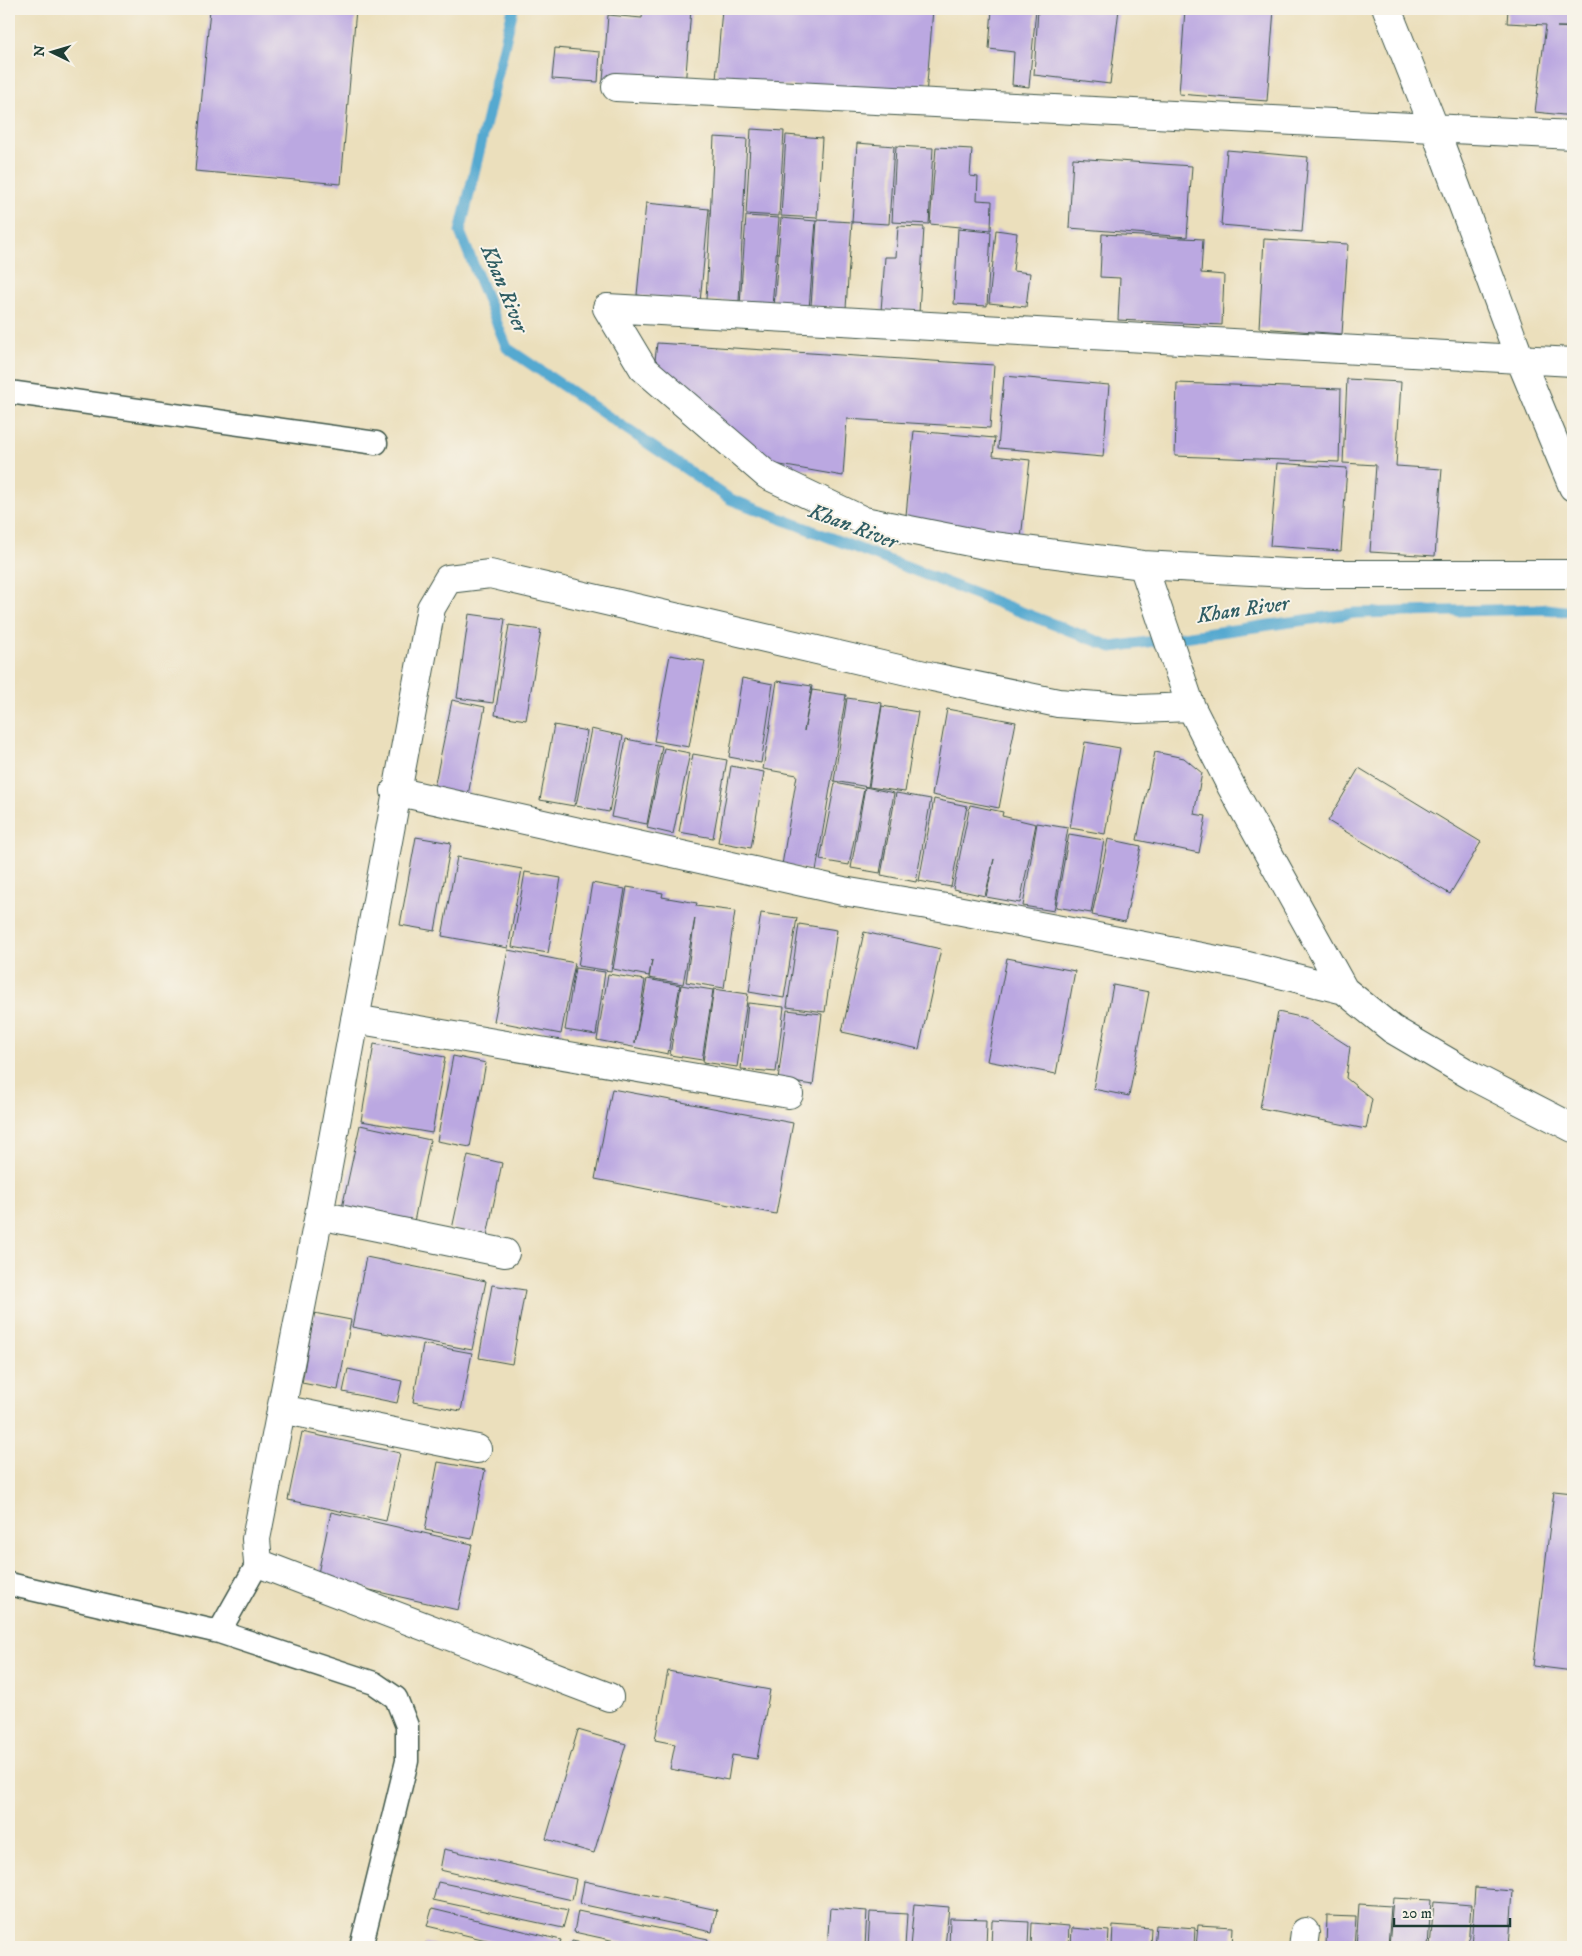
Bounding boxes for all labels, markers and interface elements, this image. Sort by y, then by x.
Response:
north arrow [28,28,78,78]
text: N [31,44,50,57]
water label: Khan River [474,240,534,338]
water label: Khan River [804,498,902,556]
water label: Khan River [1194,590,1292,629]
scale bar [1394,1896,1511,1928]
text: 20 m [1402,1904,1432,1923]

